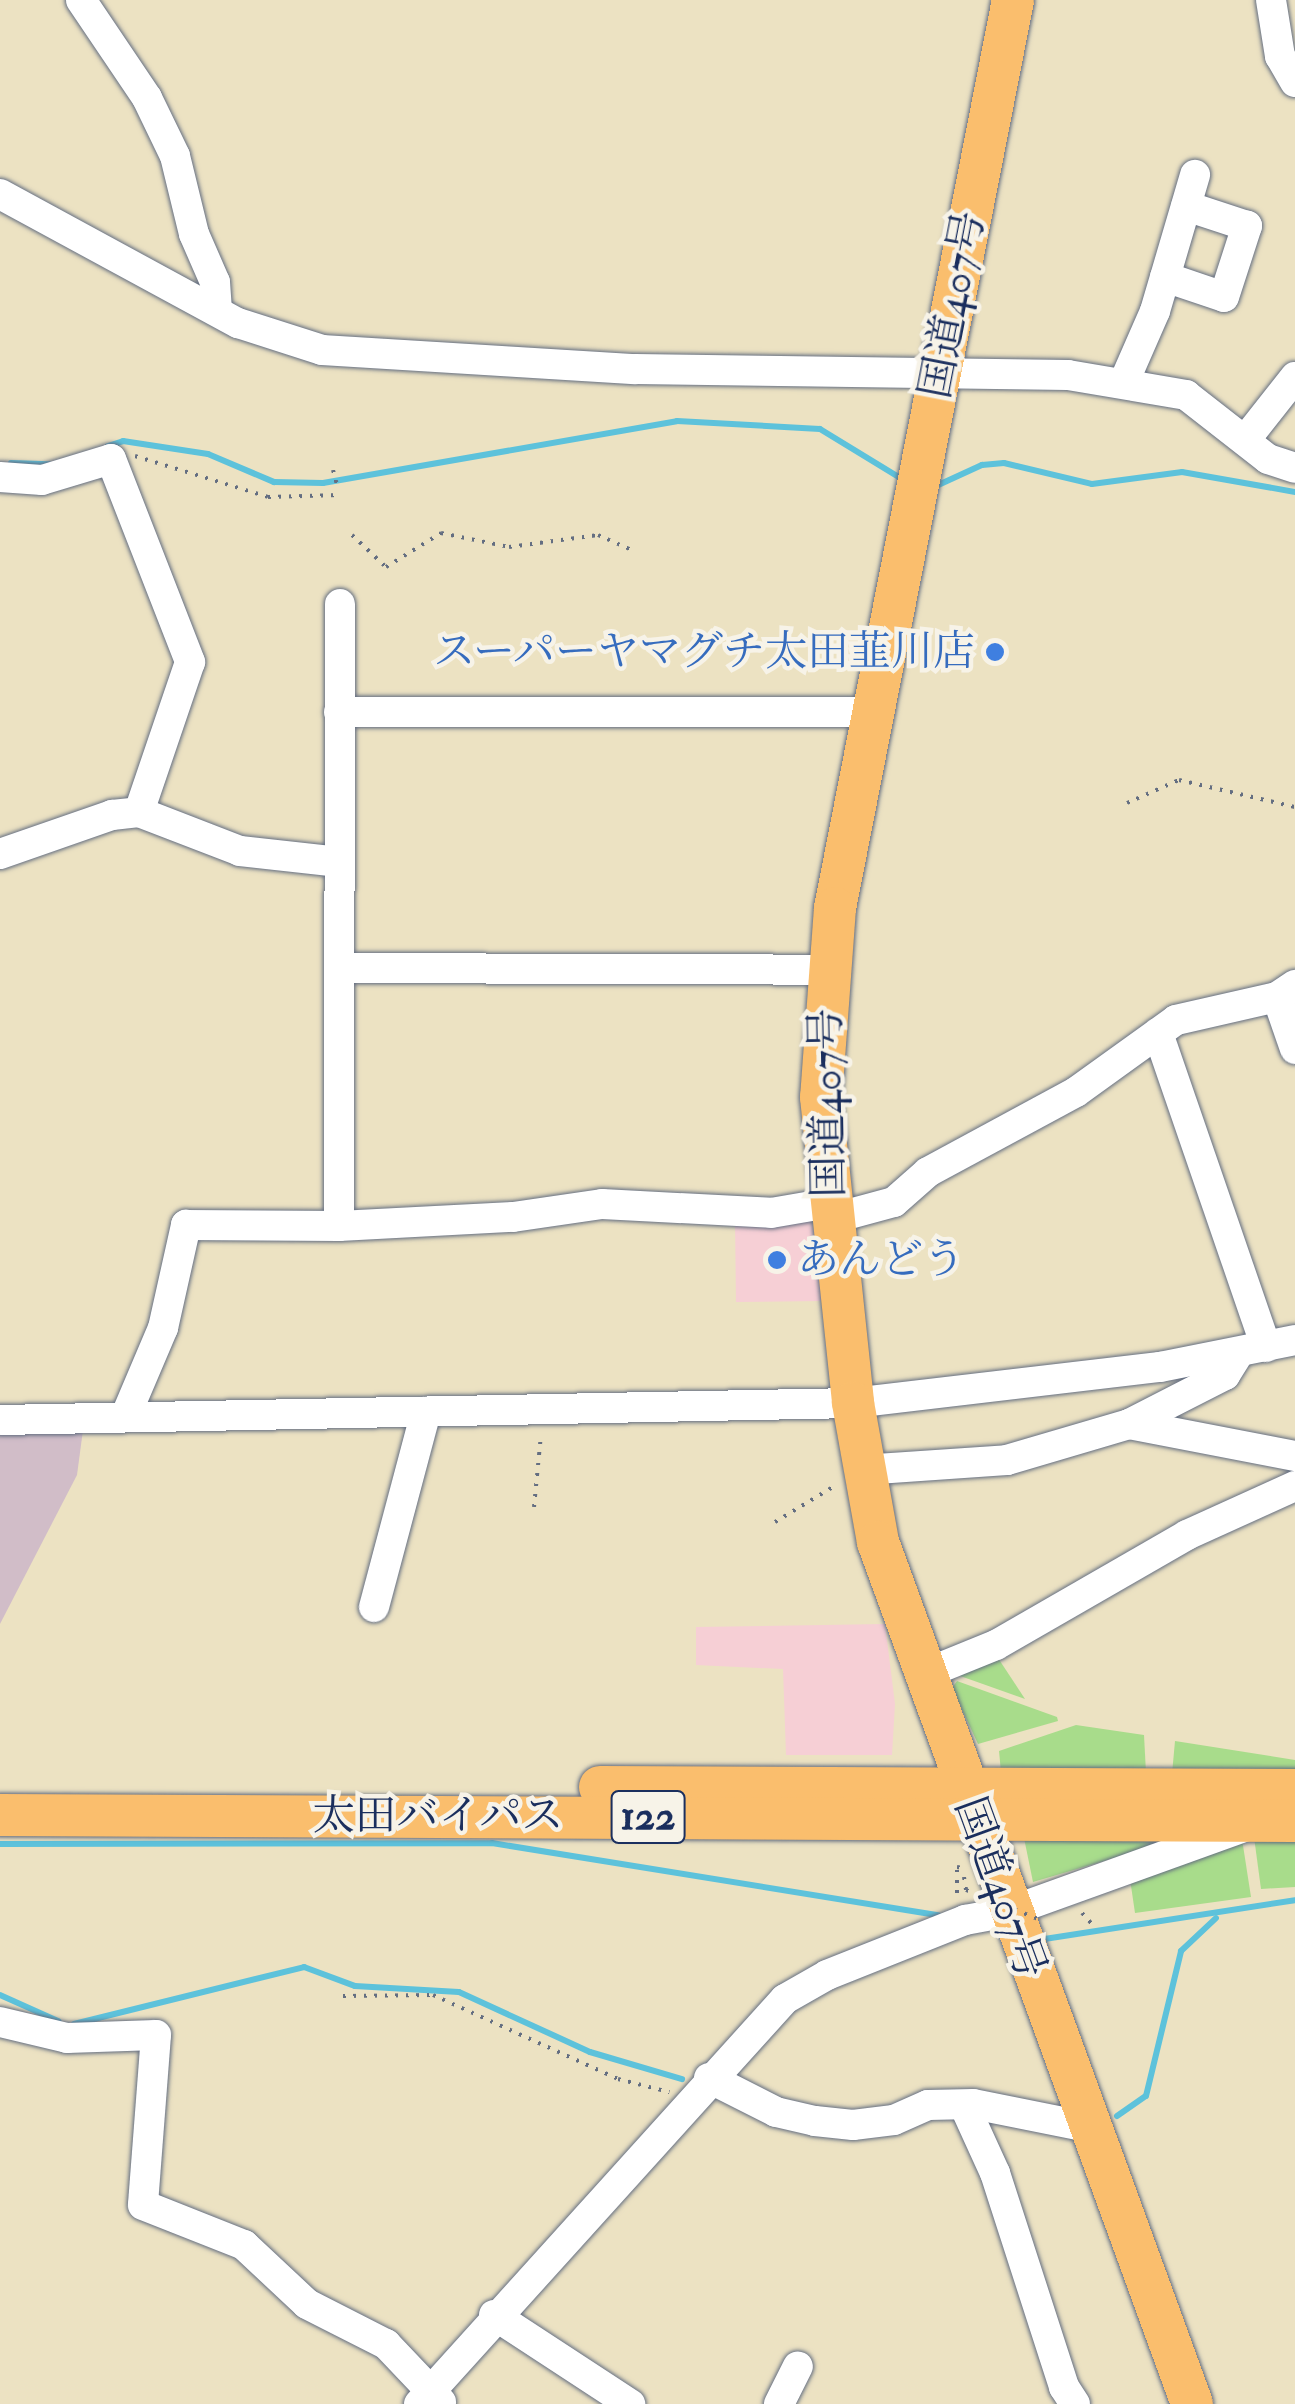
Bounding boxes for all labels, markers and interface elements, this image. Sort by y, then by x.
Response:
street label: 国道407号 [910,207,996,403]
place label: スーパーヤマグチ太田韮川店 [431,627,975,677]
marker: スーパーヤマグチ太田韮川店 [984,641,1006,663]
street label: 国道407号 [801,1008,855,1198]
place label: あんどう [797,1235,965,1285]
marker: あんどう [766,1249,788,1271]
road number: 122 [610,1782,686,1852]
street label: 国道407号 [944,1790,1056,1986]
street label: 太田バイパス [312,1791,564,1841]

